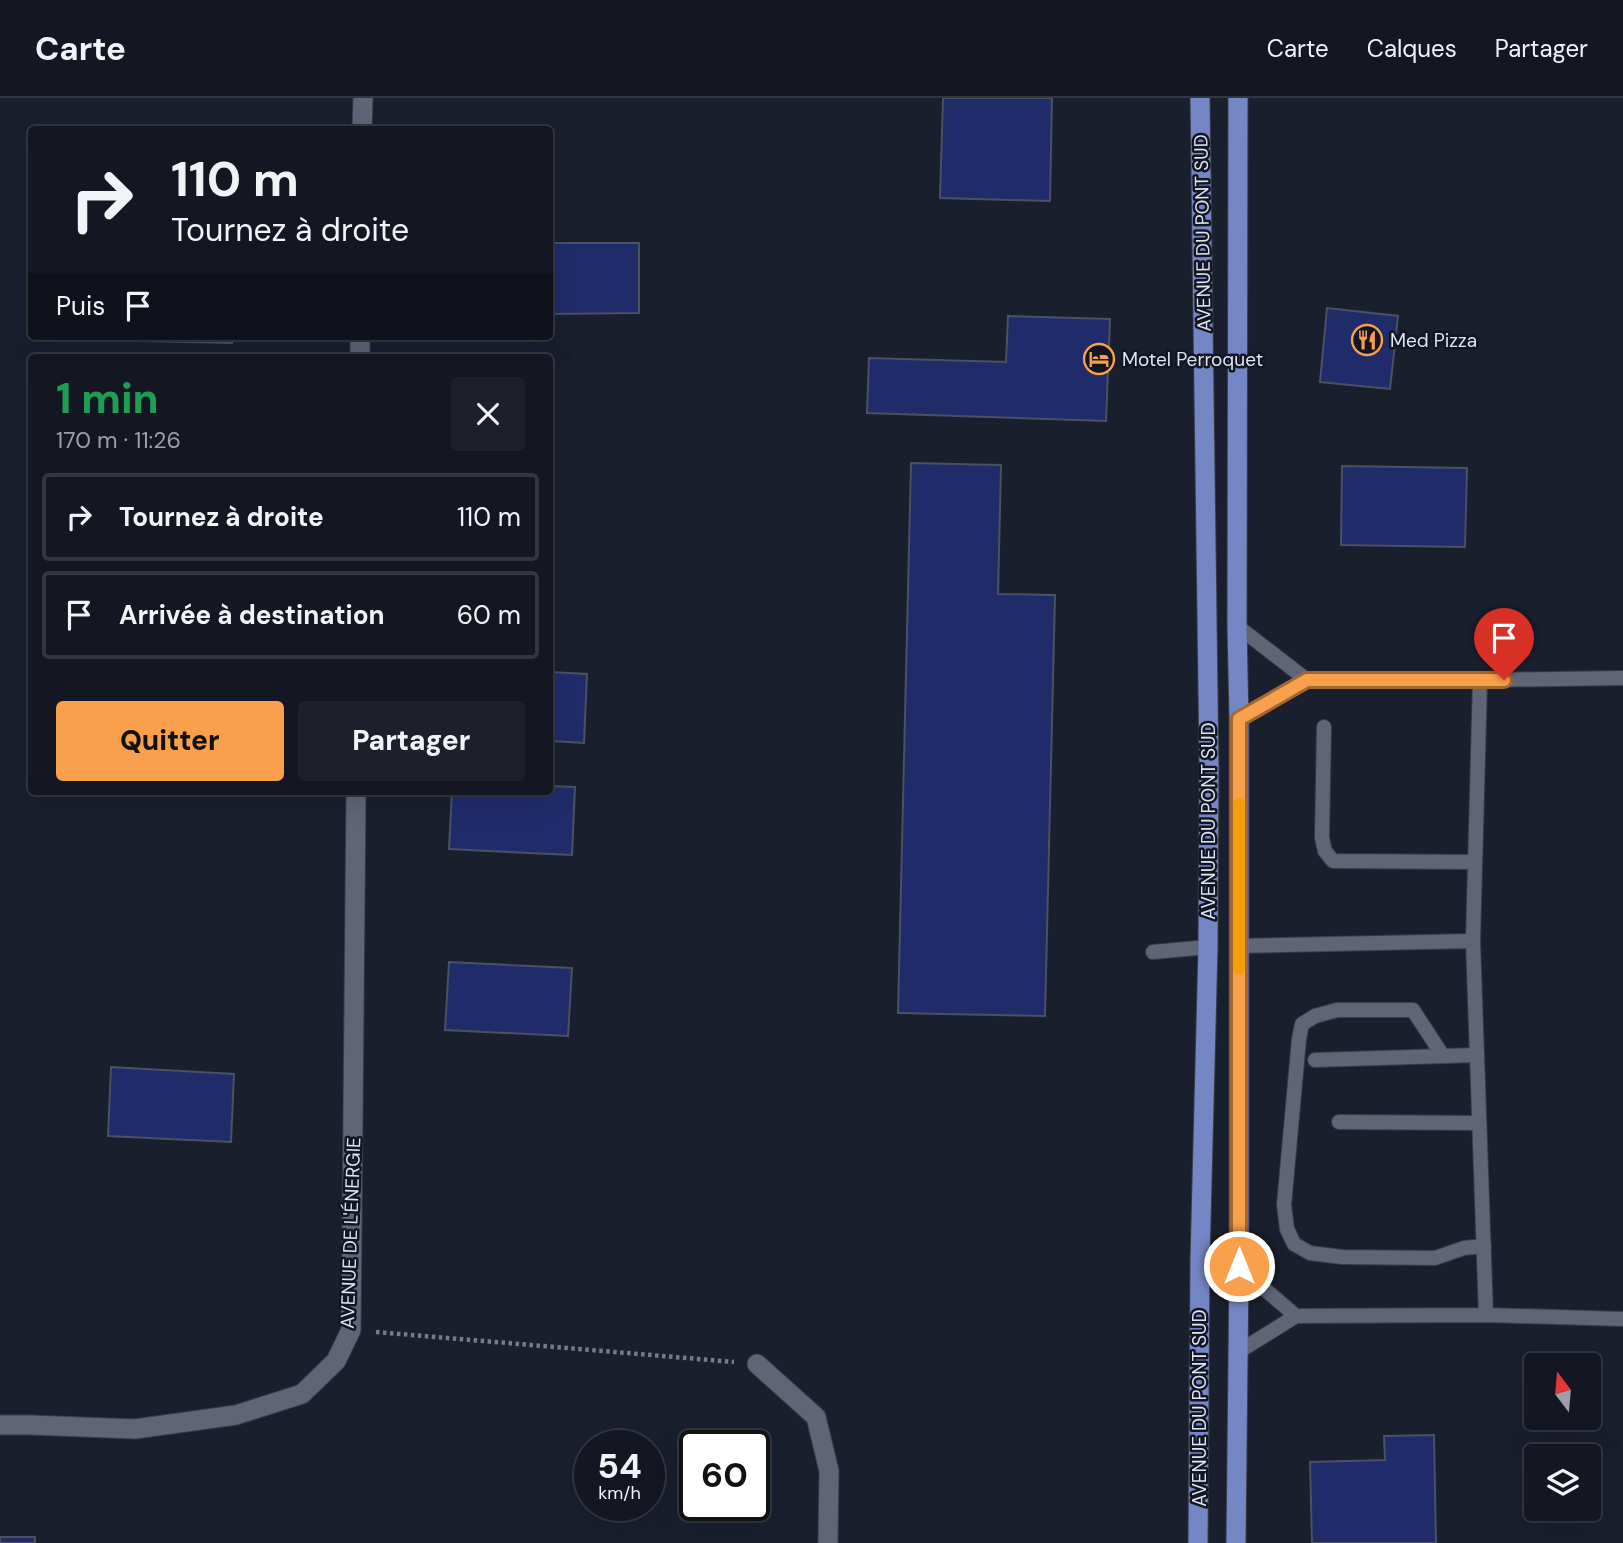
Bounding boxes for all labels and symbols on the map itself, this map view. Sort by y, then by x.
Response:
street label: AVENUE DU PONT SUD [1188,134,1217,332]
restaurant icon: Med Pizza [1350,323,1384,357]
place label: Med Pizza [1390,328,1477,353]
hotel icon: Motel Perroquet [1082,342,1116,376]
place label: Motel Perroquet [1122,347,1263,372]
pin [1474,608,1534,680]
street label: AVENUE DU PONT SUD [1196,722,1221,920]
street label: AVENUE DE L'ÉNERGIE [335,1137,366,1329]
position arrow [1202,1229,1276,1303]
street label: AVENUE DU PONT SUD [1187,1309,1212,1507]
north arrow [1524,1353,1601,1430]
speed limit sign: 60 [679,1430,770,1521]

